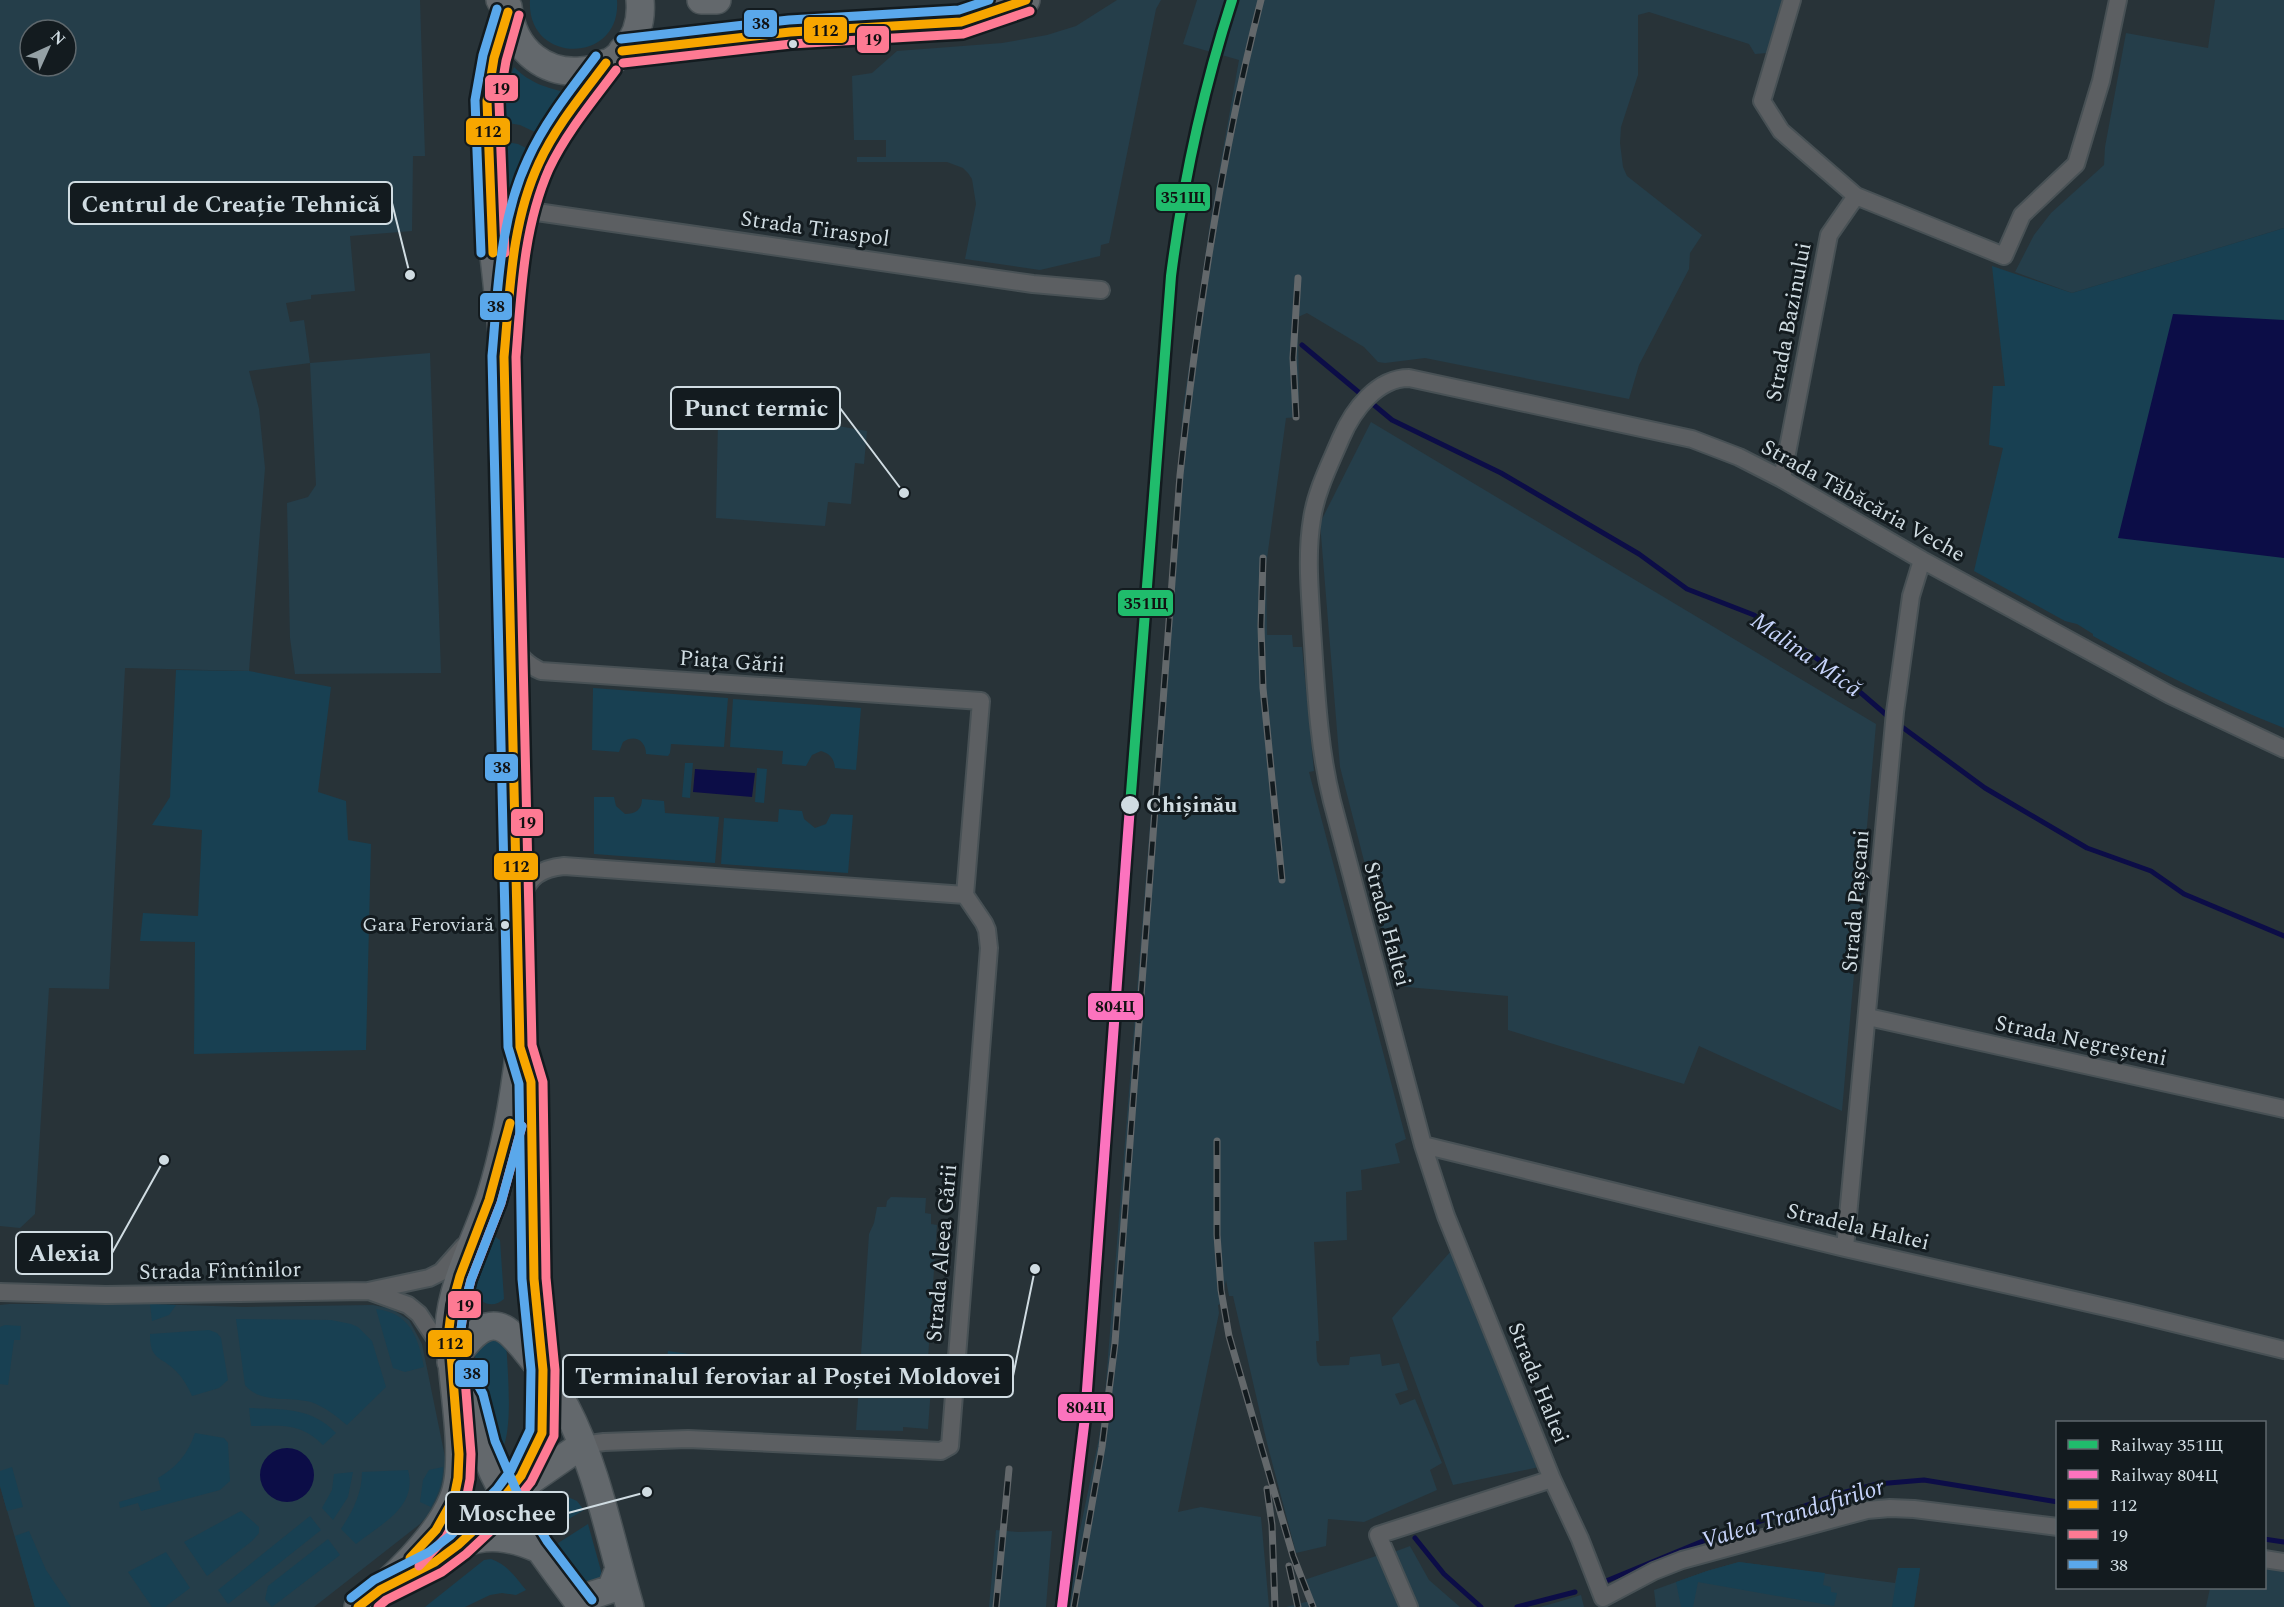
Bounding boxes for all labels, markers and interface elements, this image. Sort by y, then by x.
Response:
line badge: 38 [743,9,778,38]
text: 38 [752,12,770,36]
line badge: 112 [803,16,848,44]
north arrow [18,18,78,78]
text: 112 [812,19,838,43]
text: N [45,25,71,51]
line badge: 19 [856,25,890,54]
text: 19 [864,28,882,52]
unlabelled marker [787,38,799,50]
line badge: 19 [484,74,519,102]
text: 19 [492,77,510,101]
line badge: 112 [465,117,511,146]
text: 112 [475,120,501,144]
callout: Centrul de Creație Tehnică [69,182,392,224]
line badge: 351Щ [1155,183,1211,212]
text: 351Щ [1161,186,1206,210]
text: Centrul de Creație Tehnică [82,187,381,223]
street label: Strada Tiraspol [738,202,892,256]
street label: Strada Bazinului [1757,240,1821,404]
line badge: 38 [479,292,513,321]
text: 38 [487,295,505,319]
callout: Punct termic [671,387,840,429]
text: Punct termic [684,391,828,427]
street label: Strada Tăbăcăria Veche [1755,431,1971,571]
line badge: 351Щ [1117,589,1174,617]
text: 351Щ [1124,592,1169,616]
water label: Malina Mică [1743,603,1869,707]
street label: Piața Gării [678,642,786,682]
line badge: 38 [484,753,519,782]
text: 38 [493,756,511,780]
place label: Chișinău [1146,789,1237,822]
marker: Chișinău [1119,794,1141,816]
line badge: 19 [510,808,544,837]
text: 19 [518,811,536,835]
street label: Strada Pașcani [1833,828,1879,974]
line badge: 112 [493,852,539,881]
text: 112 [503,855,529,879]
street label: Strada Haltei [1354,858,1420,990]
place label: Gara Feroviară [362,910,494,940]
marker: Gara Feroviară [499,919,511,931]
line badge: 804Ц [1087,992,1144,1021]
text: 804Ц [1095,995,1135,1019]
street label: Strada Negreșteni [1992,1007,2170,1075]
street label: Strada Aleea Gării [918,1163,966,1343]
street label: Stradela Haltei [1783,1195,1933,1259]
callout: Alexia [16,1232,112,1274]
text: Alexia [28,1236,100,1272]
street label: Strada Fîntînilor [138,1253,302,1289]
line badge: 19 [447,1290,482,1319]
text: 19 [456,1294,474,1318]
street label: Strada Haltei [1499,1317,1577,1449]
line badge: 112 [427,1329,473,1358]
text: 112 [437,1332,463,1356]
callout: Terminalul feroviar al Poștei Moldovei [563,1355,1013,1397]
line badge: 38 [454,1359,489,1388]
text: Terminalul feroviar al Poștei Moldovei [575,1359,1001,1395]
text: 38 [463,1362,481,1386]
line badge: 804Ц [1057,1393,1114,1422]
text: 804Ц [1066,1396,1106,1420]
legend [2056,1421,2266,1589]
text: Railway 351Щ [2110,1432,2223,1459]
text: Railway 804Ц [2110,1462,2218,1489]
water label: Valea Trandafirilor [1697,1469,1890,1559]
callout: Moschee [446,1492,568,1534]
text: 112 [2110,1492,2137,1519]
text: Moschee [458,1496,556,1532]
text: 19 [2110,1522,2128,1549]
text: 38 [2110,1552,2128,1579]

